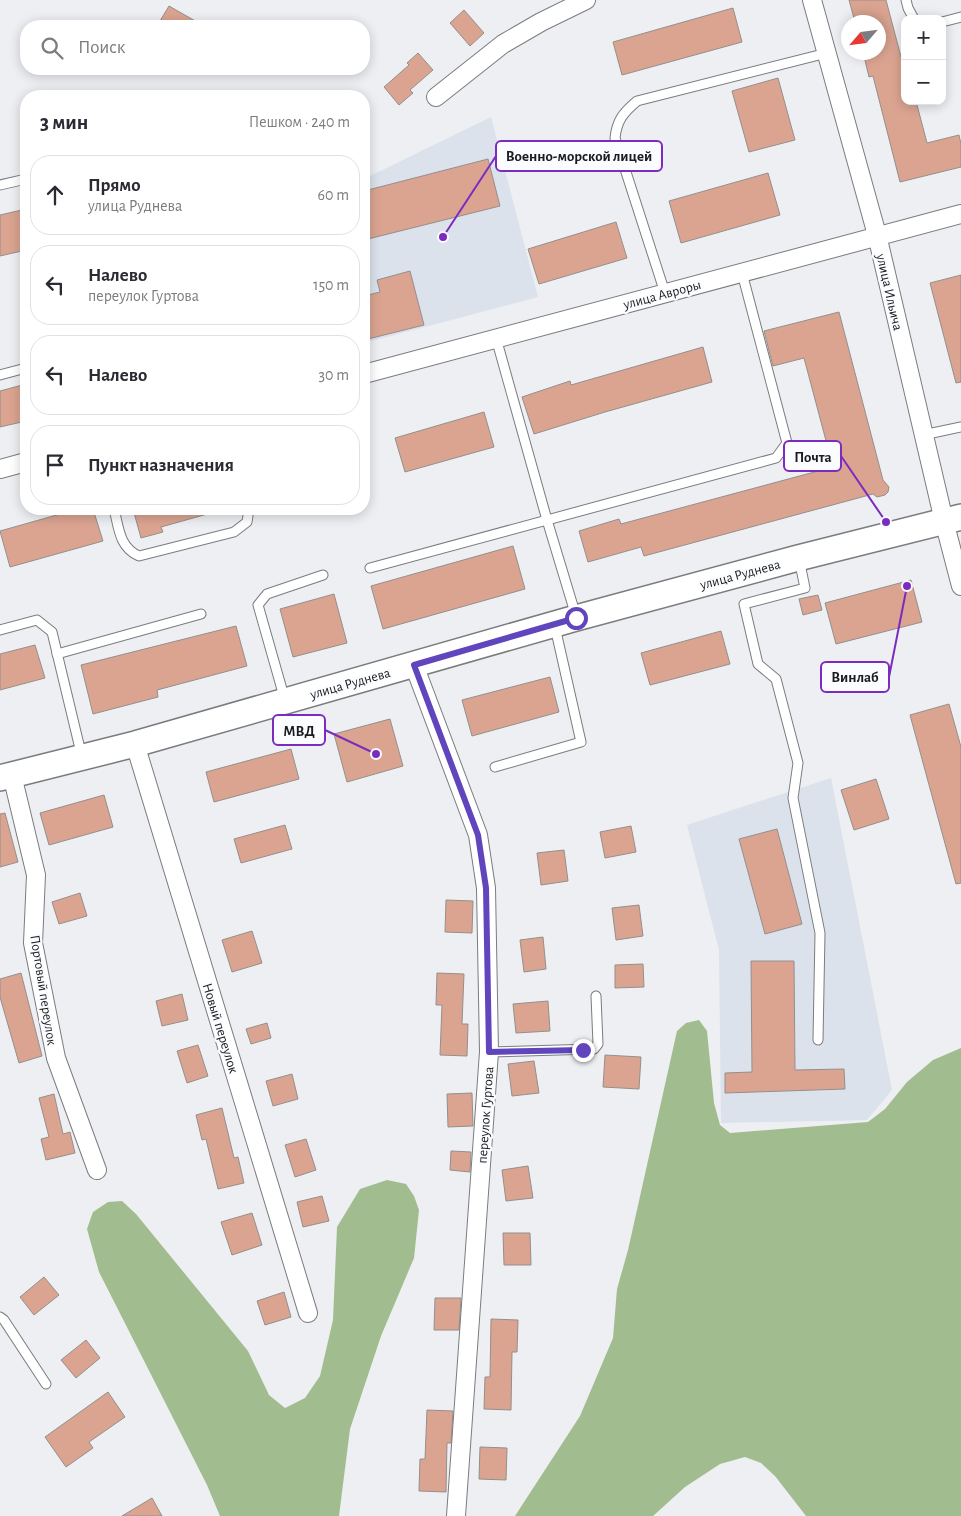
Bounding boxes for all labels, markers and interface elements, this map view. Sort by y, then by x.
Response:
north arrow [841,15,886,60]
map controls [901,15,946,105]
button: + [901,15,946,60]
search box [20,20,370,75]
icon: search [38,34,66,62]
text: Поиск [78,38,125,57]
button: − [901,60,946,105]
text: 3 мин [40,112,88,133]
text: Пешком · 240 m [249,114,350,130]
callout: Военно-морской лицей [496,141,662,171]
text: Военно-морской лицей [506,149,652,164]
text: Прямо [88,176,141,195]
icon: ahead [41,181,69,209]
text: 60 m [318,187,349,203]
text: улица Руднева [88,198,182,214]
street label: улица Ильича [873,252,905,332]
text: Налево [88,266,147,285]
icon: left [41,271,69,299]
text: 150 m [313,277,349,293]
street label: улица Авроры [621,278,703,312]
text: переулок Гуртова [88,288,199,304]
icon: left [41,361,69,389]
text: Налево [88,366,147,385]
text: 30 m [319,367,349,383]
callout: Почта [784,441,841,471]
text: Почта [794,450,832,465]
icon: arrive [41,451,69,479]
text: Пункт назначения [88,456,234,475]
street label: улица Руднева [698,557,783,593]
route start [565,607,588,630]
callout: Винлаб [821,662,889,692]
street label: улица Руднева [308,666,392,702]
text: Винлаб [831,670,879,685]
callout: МВД [273,715,325,745]
text: МВД [283,724,315,739]
street label: Портовый переулок [27,934,59,1047]
street label: Новый переулок [200,982,241,1076]
route end [572,1039,595,1062]
street label: переулок Гуртова [476,1066,496,1164]

